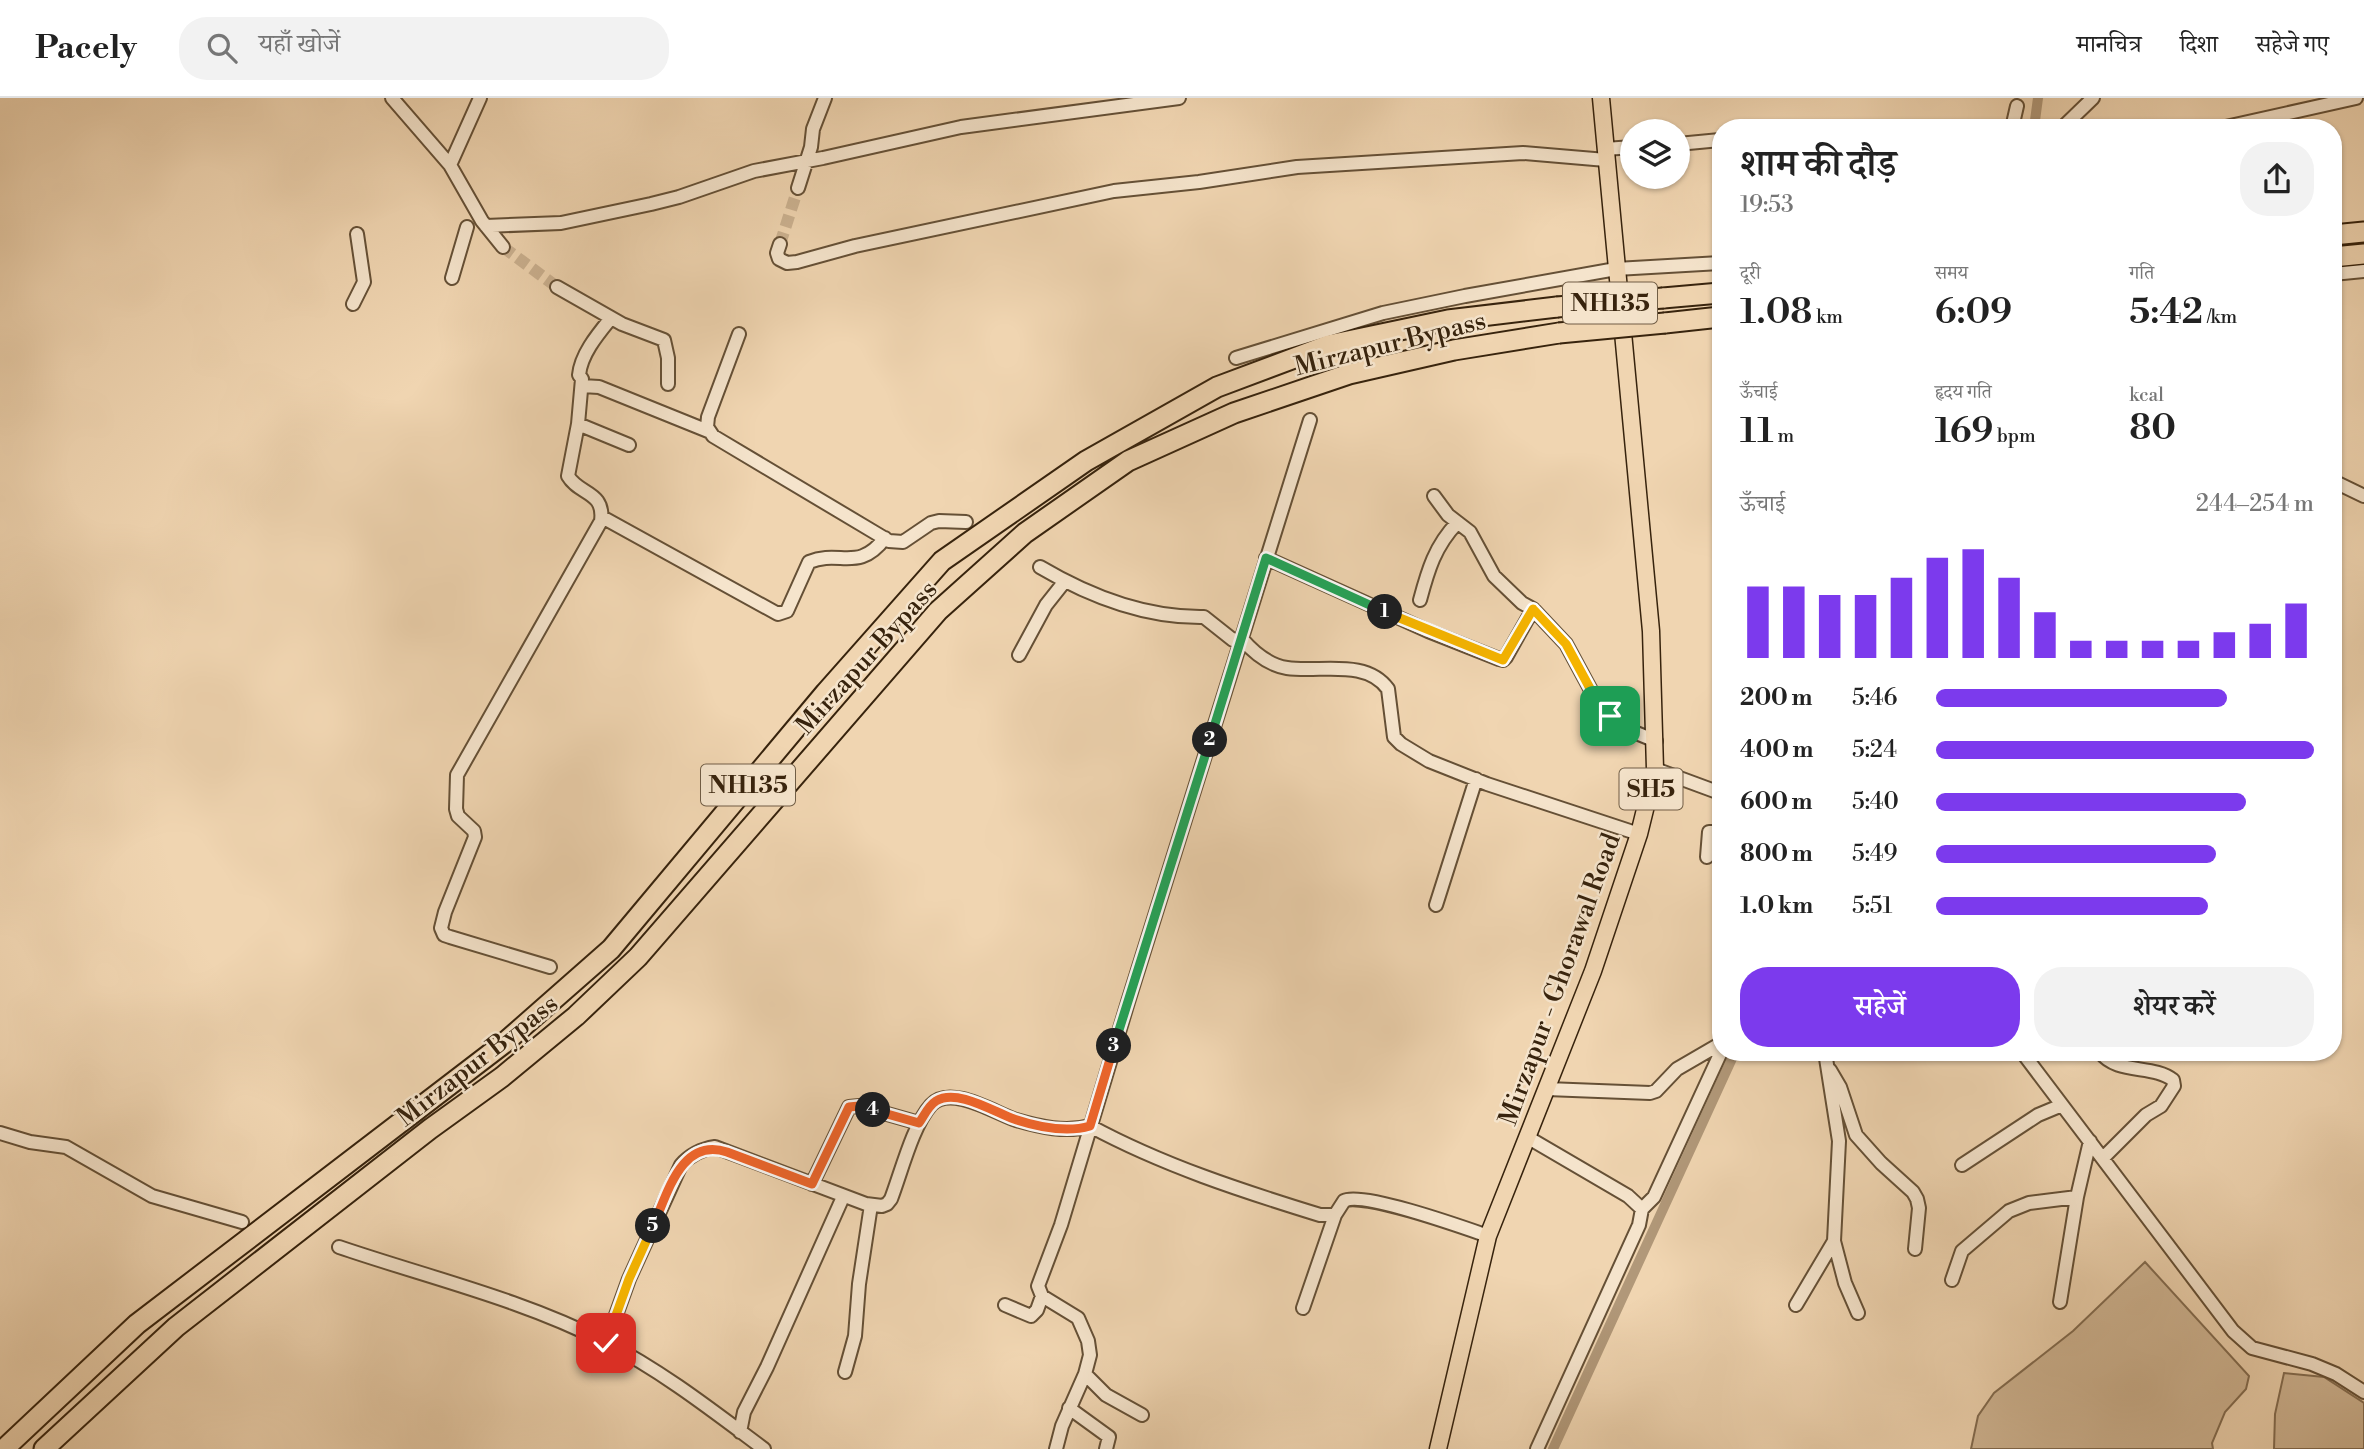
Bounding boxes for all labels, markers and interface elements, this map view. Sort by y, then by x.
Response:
search box [179,17,669,80]
text: Pacely [35,28,137,69]
text: यहाँ खोजें [259,28,340,60]
icon: search [203,29,241,67]
text: मानचित्र [2077,30,2142,60]
text: दिशा [2180,30,2218,60]
text: सहेजे गए [2256,30,2329,60]
map controls [1620,119,1690,189]
button: layers [1620,119,1690,189]
text: शाम की दौड़ [1740,141,1896,188]
button: share [2240,142,2314,216]
text: 19:53 [1740,191,1794,219]
text: दूरी [1740,261,1761,285]
text: समय [1935,261,1968,285]
text: गति [2129,261,2154,285]
road number: NH135 [1563,282,1657,324]
text: 1.08 [1740,291,1812,334]
text: 6:09 [1935,291,2012,334]
text: 5:42 [2129,291,2203,334]
street label: Mirzapur Bypass [1291,305,1489,383]
text: km [1812,305,1843,329]
text: /km [2203,305,2237,329]
text: ऊँचाई [1740,380,1777,404]
text: हृदय गति [1935,380,1992,404]
text: kcal [2129,383,2164,407]
text: 80 [2129,407,2176,450]
text: 11 [1740,410,1774,453]
text: 169 [1935,410,1993,453]
text: m [1774,424,1794,448]
text: bpm [1993,424,2036,448]
text: ऊँचाई [1740,490,1785,518]
text: 244–254 m [2196,490,2314,518]
street label: Mirzapur Bypass [789,574,944,741]
pin: 1 [1368,594,1402,630]
text: 1 [1380,599,1389,623]
text: 200 m [1740,684,1812,712]
text: 5:46 [1852,684,1898,712]
pin [1580,686,1640,746]
icon: arrive [1591,697,1629,735]
pin: 2 [1192,722,1228,758]
text: 2 [1204,727,1215,751]
text: 400 m [1740,736,1813,764]
text: 5:24 [1852,736,1897,764]
road number: NH135 [701,764,795,806]
road number: SH5 [1620,768,1682,810]
text: 600 m [1740,788,1813,816]
text: 5:40 [1852,788,1899,816]
street label: Mirzapur - Ghorawal Road [1492,829,1628,1130]
text: 800 m [1740,840,1813,868]
text: 5:49 [1852,840,1898,868]
text: 1.0 km [1740,892,1813,920]
text: 5:51 [1852,892,1892,920]
button: सहेजें [1740,967,2020,1047]
button: शेयर करें [2034,967,2314,1047]
street label: Mirzapur Bypass [390,988,565,1134]
pin: 3 [1096,1028,1132,1063]
text: 3 [1108,1033,1119,1057]
pin: 4 [856,1093,890,1128]
text: 4 [866,1097,879,1121]
pin: 5 [636,1208,670,1244]
text: 5 [647,1213,658,1237]
pin [576,1313,636,1373]
icon: check [587,1324,625,1362]

